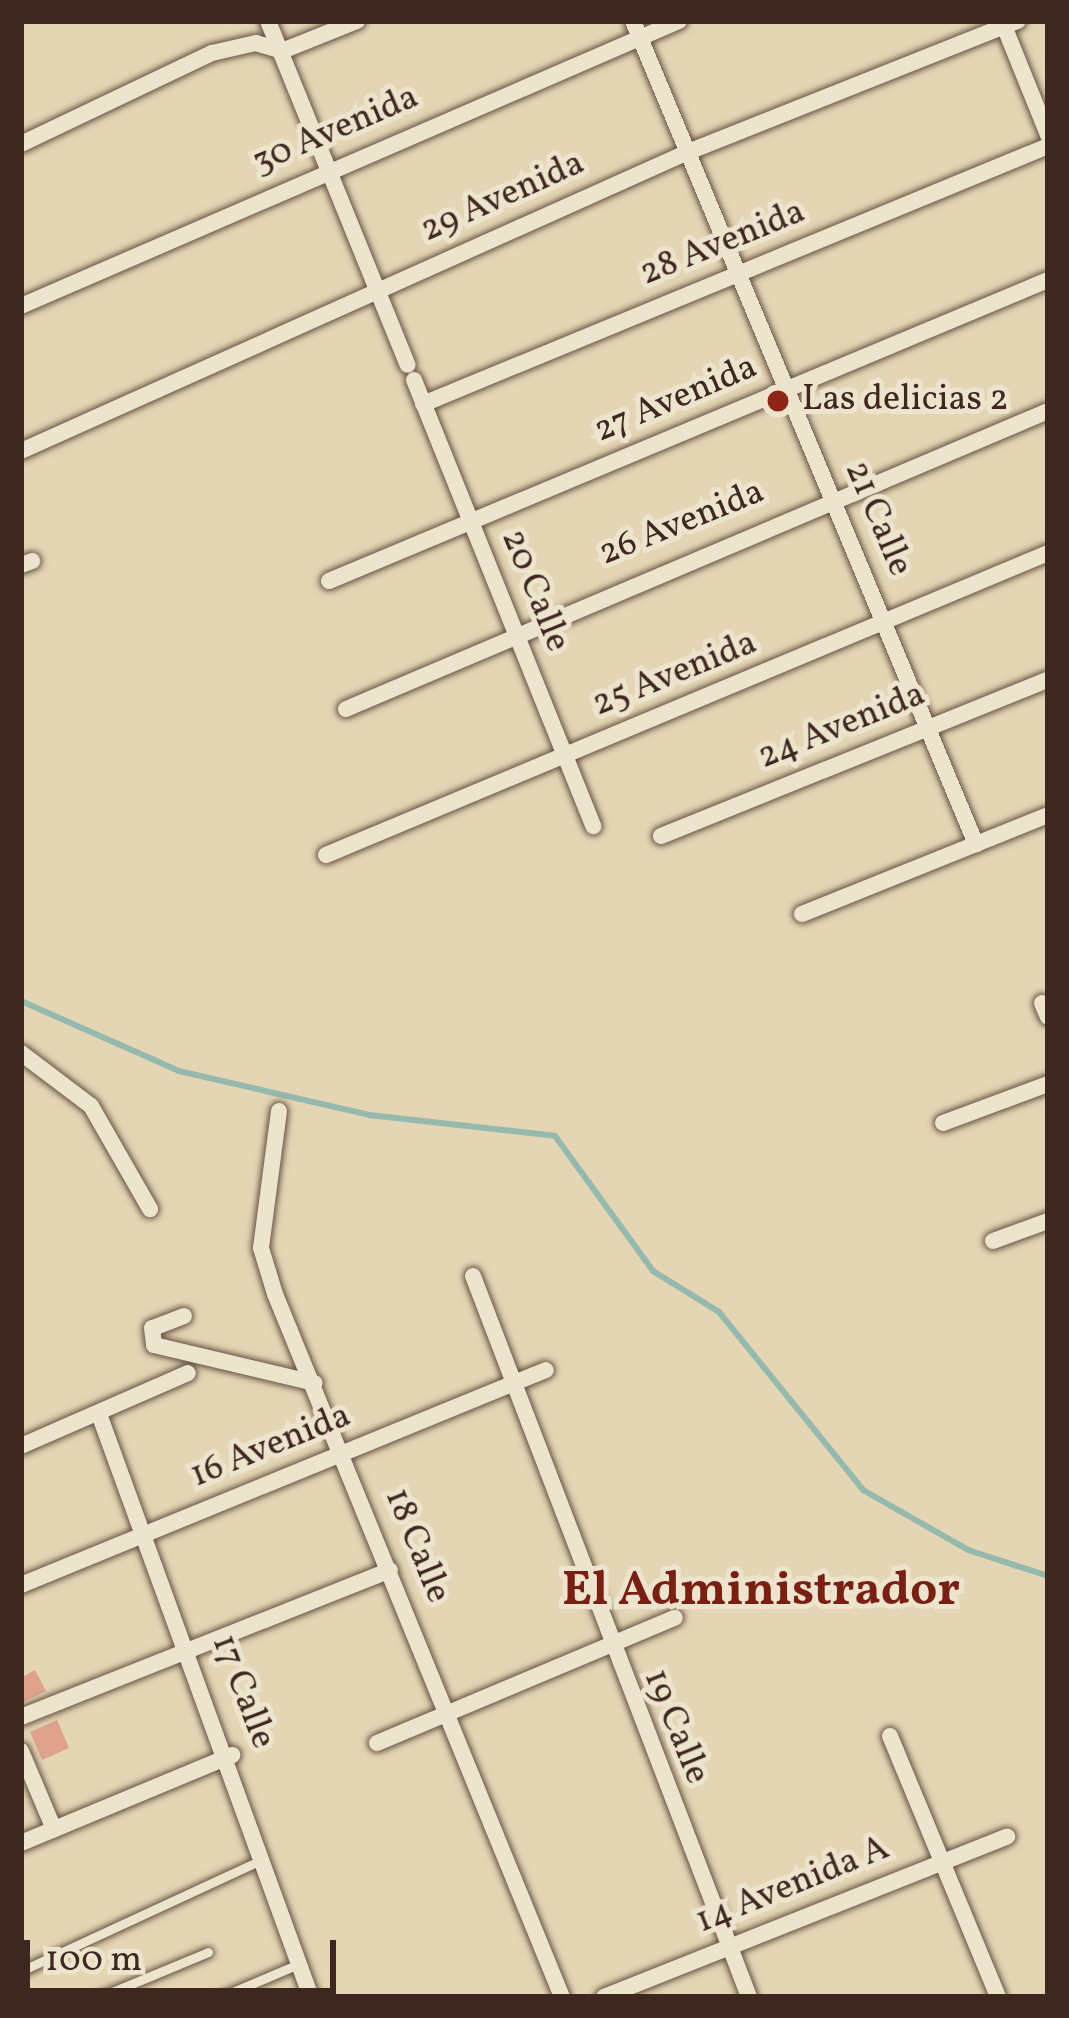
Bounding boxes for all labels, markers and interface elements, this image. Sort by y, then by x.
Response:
street label: 30 Avenida [247,77,425,185]
street label: 29 Avenida [415,143,591,253]
street label: 28 Avenida [634,191,812,297]
street label: 27 Avenida [588,346,764,454]
place label: Las delicias 2 [802,379,1008,423]
marker: Las delicias 2 [765,388,791,414]
street label: 21 Calle [834,455,920,583]
street label: 26 Avenida [593,471,771,577]
street label: 20 Calle [490,524,578,658]
street label: 25 Avenida [587,623,763,727]
street label: 24 Avenida [752,674,932,780]
street label: 16 Avenida [185,1395,357,1499]
street label: 18 Calle [374,1483,458,1609]
district label: El Administrador [562,1563,960,1621]
street label: 17 Calle [201,1629,283,1755]
street label: 19 Calle [633,1663,717,1791]
street label: 14 Avenida A [690,1828,896,1944]
scale bar [30,1916,342,1990]
text: 100 m [45,1936,142,1986]

